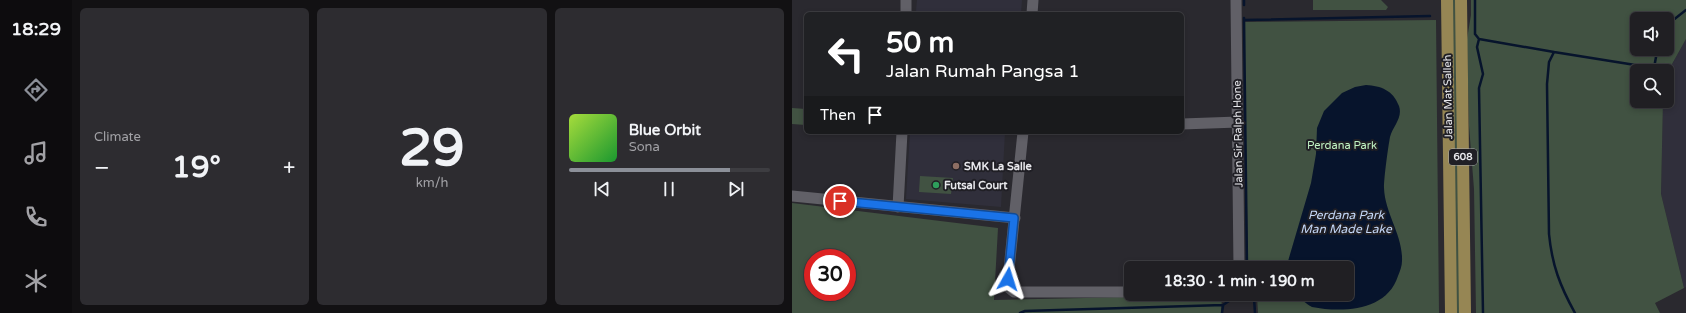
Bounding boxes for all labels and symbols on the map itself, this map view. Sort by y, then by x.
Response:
street label: Jalan Mat Salleh [1441,54,1455,140]
street label: Jalan Sir Ralph Hone [1231,80,1245,188]
park label: Perdana Park [1307,139,1377,152]
road number: 608 [1449,149,1477,165]
place label: SMK La Salle [964,160,1032,173]
marker: SMK La Salle [951,161,961,171]
place label: Futsal Court [944,179,1008,192]
marker: Futsal Court [931,180,941,190]
pin [823,184,857,218]
water label: Perdana Park Man Made Lake [1300,208,1393,236]
speed limit sign: 30 [804,249,856,301]
position arrow [987,258,1029,300]

